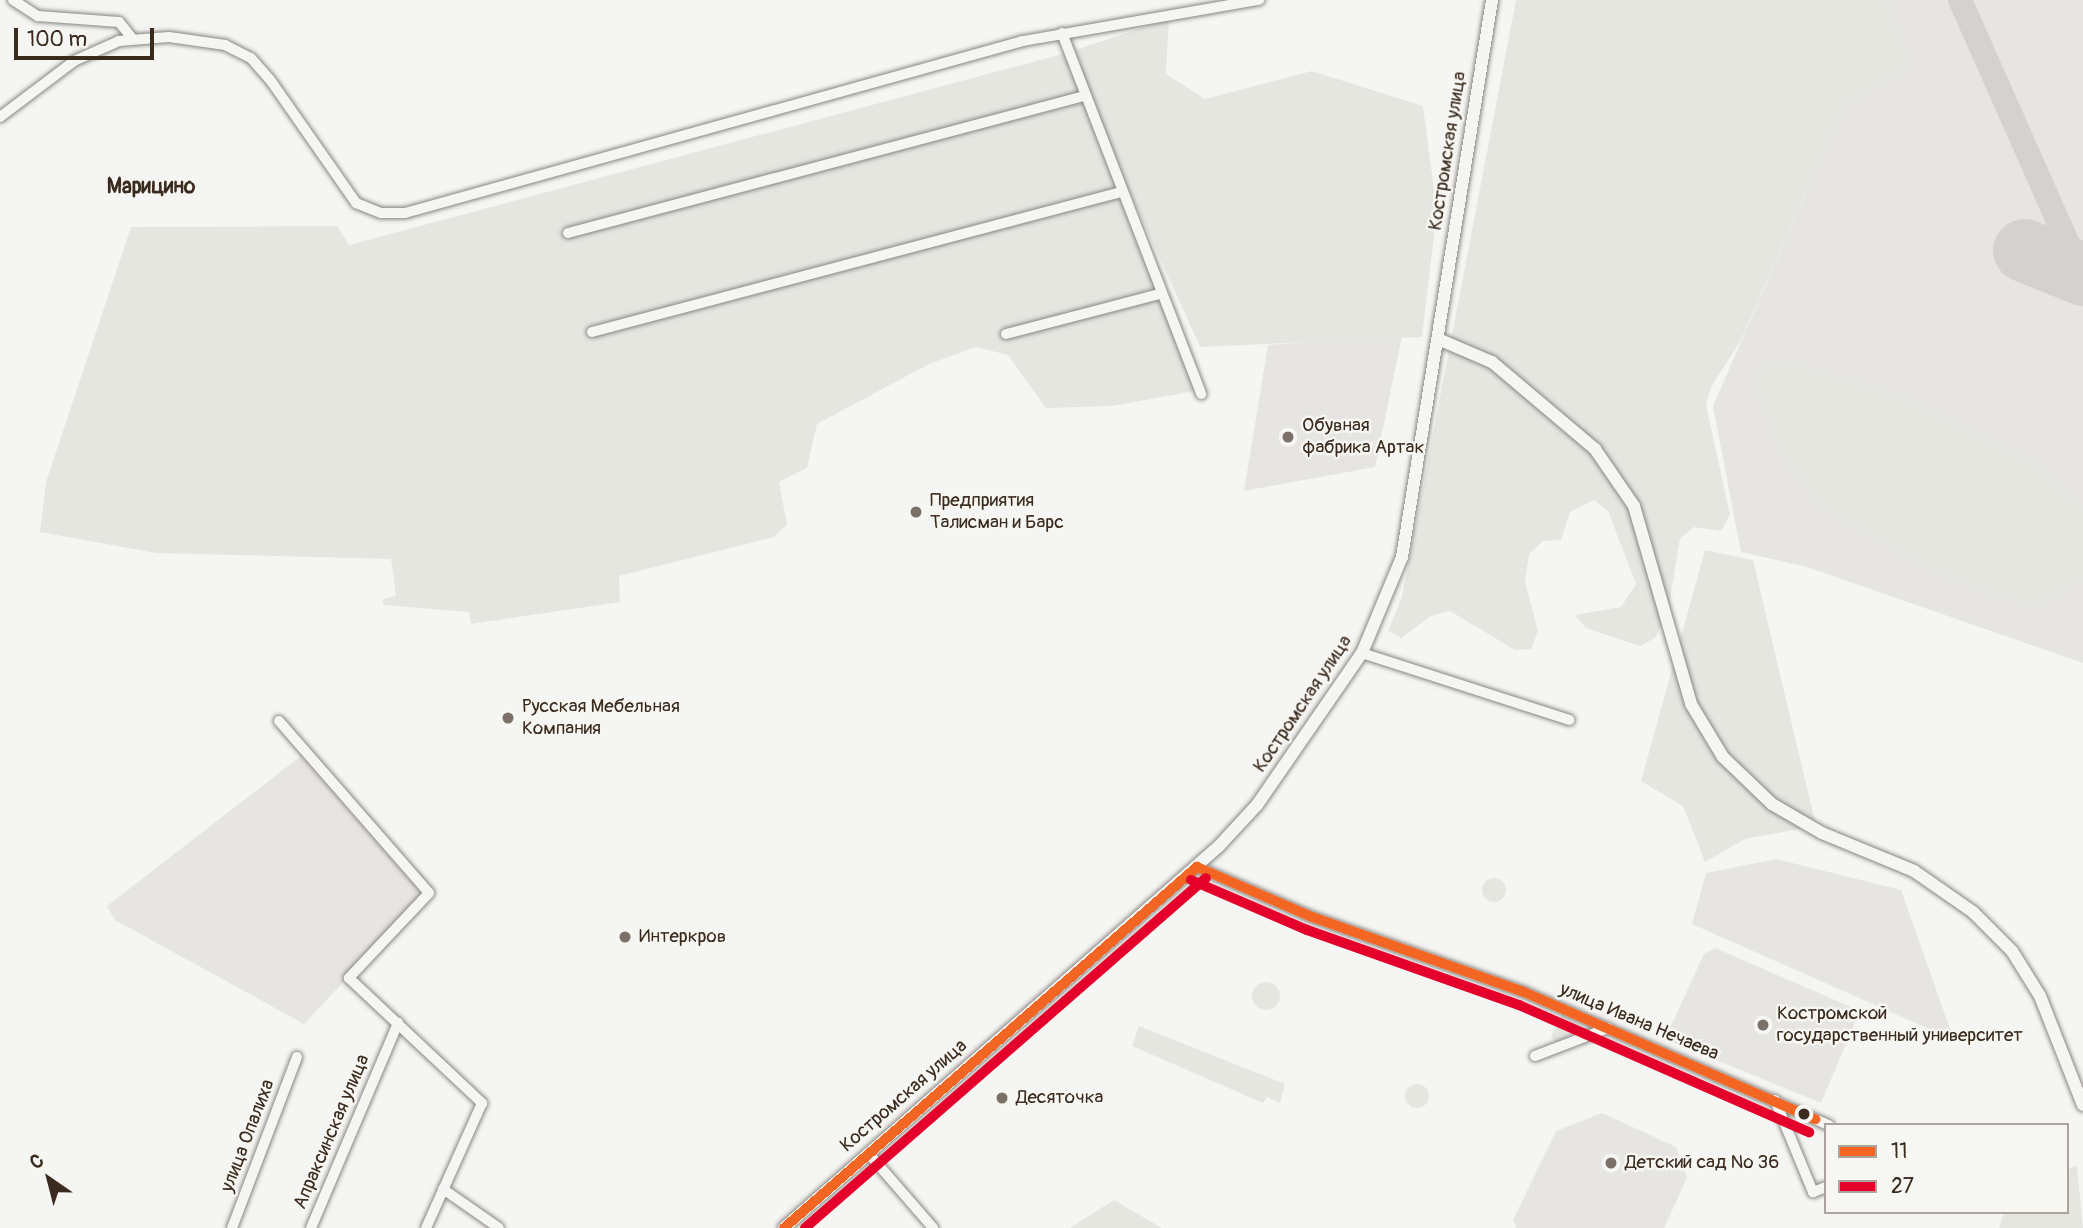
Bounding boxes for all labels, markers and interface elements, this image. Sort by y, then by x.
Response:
scale bar [18,14,158,58]
text: 100 m [27,26,87,53]
street label: Костромская улица [1424,70,1472,232]
district label: Марицино [107,174,195,200]
place label: Обувная фабрика Артак [1302,415,1424,459]
marker: Обувная фабрика Артак [1280,429,1296,445]
place label: Предприятия Талисман и Барс [930,490,1064,534]
marker: Предприятия Талисман и Барс [908,504,924,520]
street label: Костромская улица [1249,631,1357,777]
place label: Русская Мебельная Компания [522,696,680,740]
marker: Русская Мебельная Компания [500,710,516,726]
place label: Интеркров [639,926,726,948]
marker: Интеркров [617,929,633,945]
street label: улица Ивана Нечаева [1556,978,1722,1066]
place label: Костромской государственный университет [1777,1003,2023,1047]
marker: Костромской государственный университет [1755,1017,1771,1033]
street label: Костромская улица [836,1035,972,1157]
street label: Апраксинская улица [289,1051,375,1213]
street label: улица Опалиха [216,1076,280,1196]
place label: Десяточка [1016,1087,1103,1109]
marker: Десяточка [994,1090,1010,1106]
unlabelled marker [1797,1107,1811,1121]
legend [1824,1123,2069,1214]
text: 11 [1891,1138,1907,1165]
north arrow [14,1144,84,1214]
text: С [25,1149,49,1175]
place label: Детский сад № 36 [1625,1152,1779,1174]
marker: Детский сад № 36 [1603,1155,1619,1171]
text: 27 [1891,1173,1914,1200]

